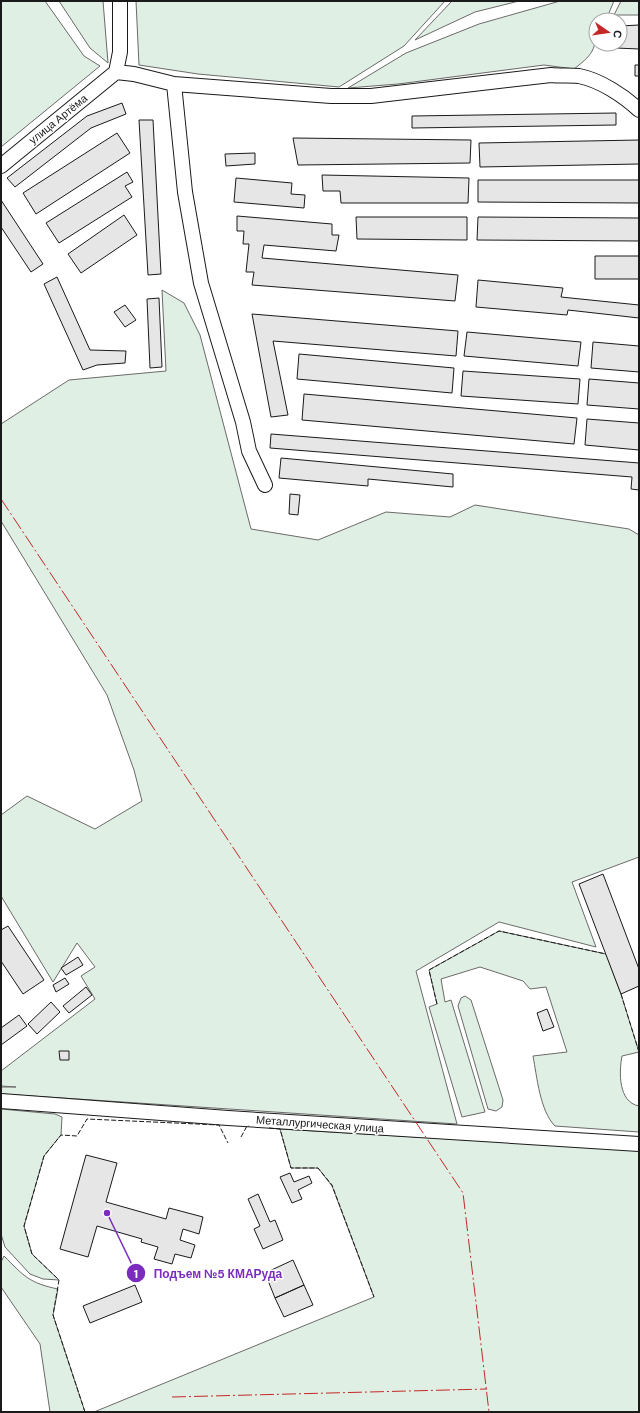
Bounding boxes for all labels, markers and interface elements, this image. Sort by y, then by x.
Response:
north arrow [588,12,628,52]
text: С [610,29,625,40]
street label: улица Артёма [26,91,91,147]
street label: Металлургическая улица [256,1113,385,1136]
callout: Подъем №5 КМАРуда [126,1261,290,1285]
text: 1 [134,1266,138,1282]
text: Подъем №5 КМАРуда [154,1266,283,1282]

